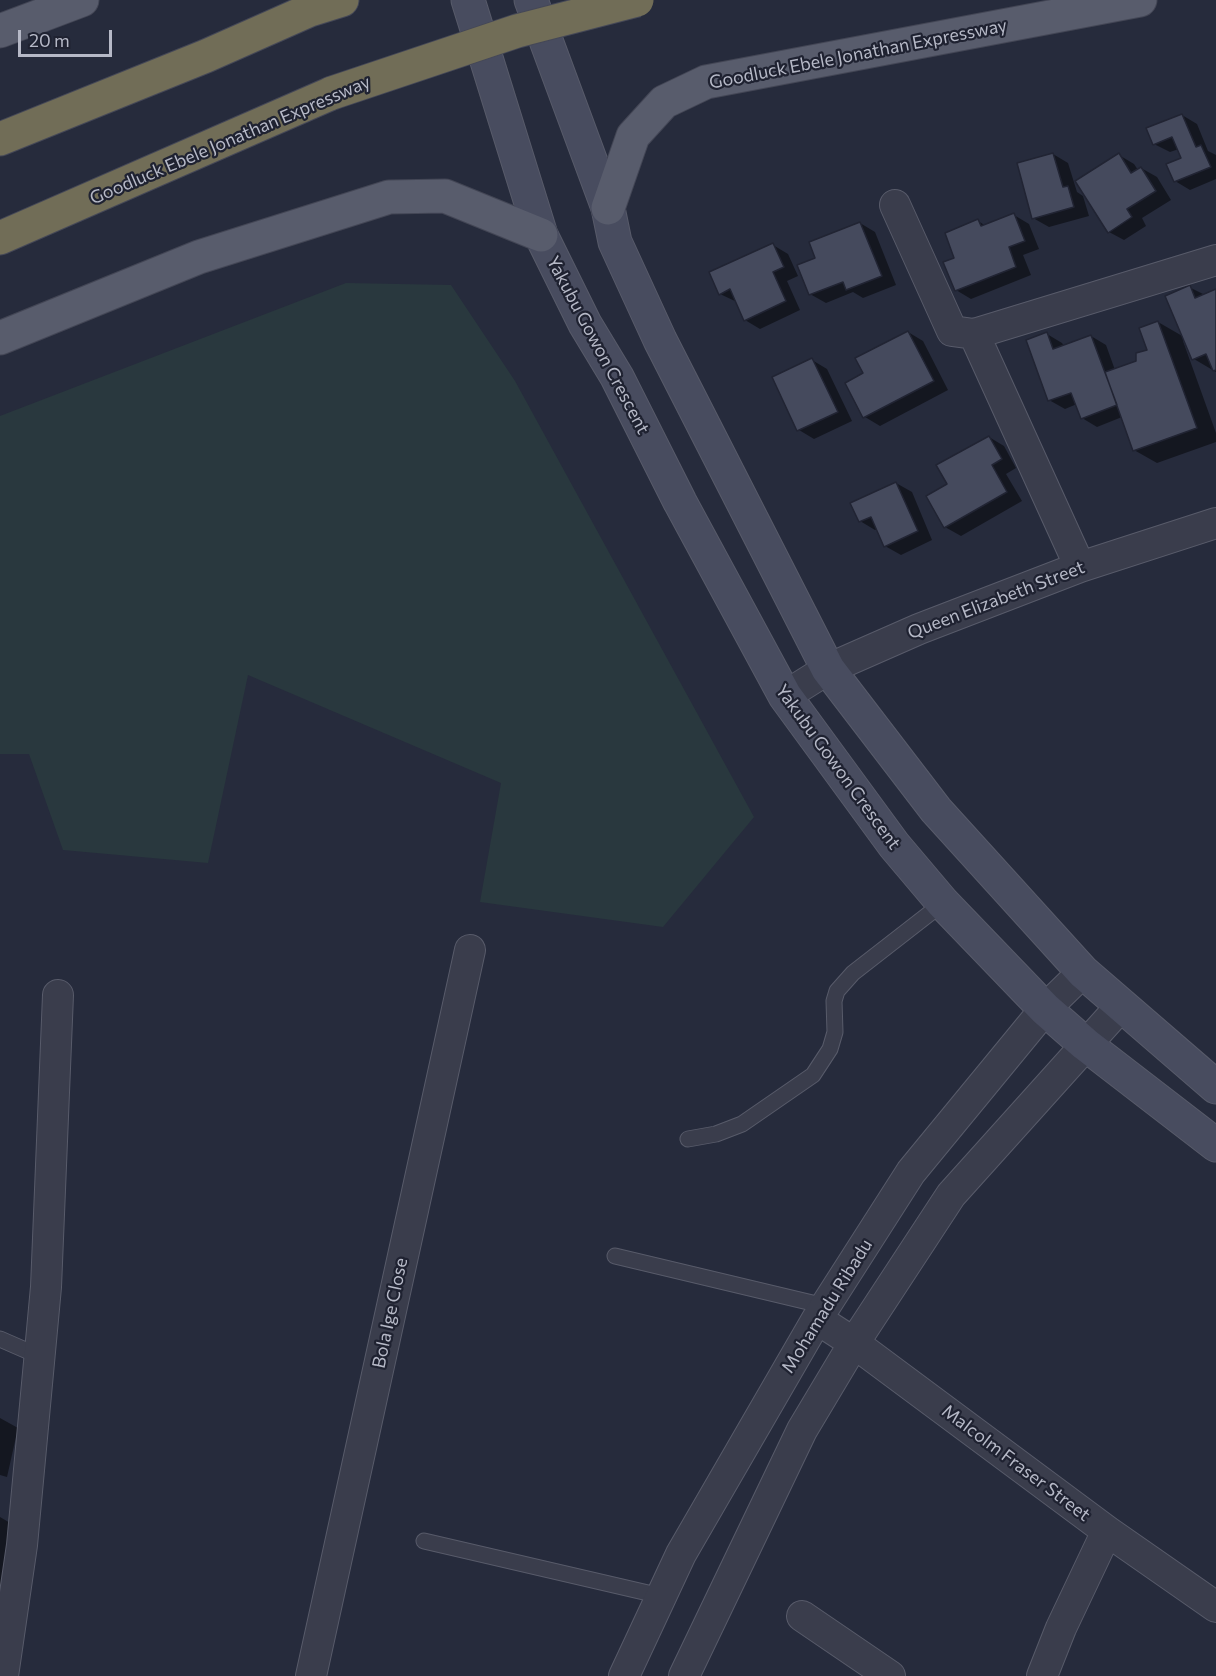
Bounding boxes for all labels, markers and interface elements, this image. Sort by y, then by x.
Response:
street label: Goodluck Ebele Jonathan Expressway [707,14,1009,94]
scale bar [21,18,116,56]
text: 20 m [29,29,70,51]
street label: Goodluck Ebele Jonathan Expressway [86,71,374,209]
street label: Yakubu Gowon Crescent [542,252,654,438]
street label: Queen Elizabeth Street [904,556,1088,644]
street label: Yakubu Gowon Crescent [771,680,905,854]
street label: Mohamadu Ribadu [777,1235,877,1377]
street label: Bola Ige Close [368,1256,412,1370]
street label: Malcolm Fraser Street [938,1400,1094,1526]

